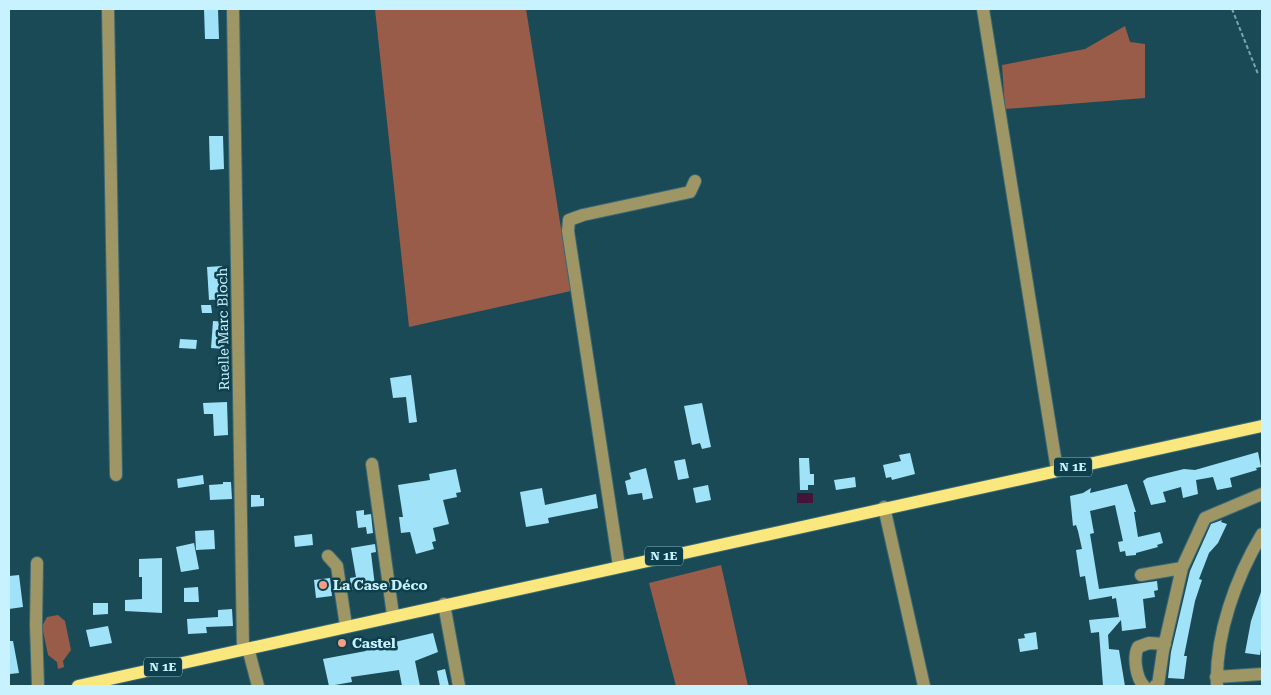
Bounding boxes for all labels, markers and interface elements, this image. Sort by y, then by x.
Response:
street label: Ruelle Marc Bloch [214,268,232,390]
road number: N 1E [1054,458,1092,477]
road number: N 1E [645,546,683,566]
place label: La Case Déco [333,577,428,593]
marker: La Case Déco [317,579,329,591]
place label: Castel [352,635,396,651]
marker: Castel [336,637,348,649]
road number: N 1E [144,658,182,676]

